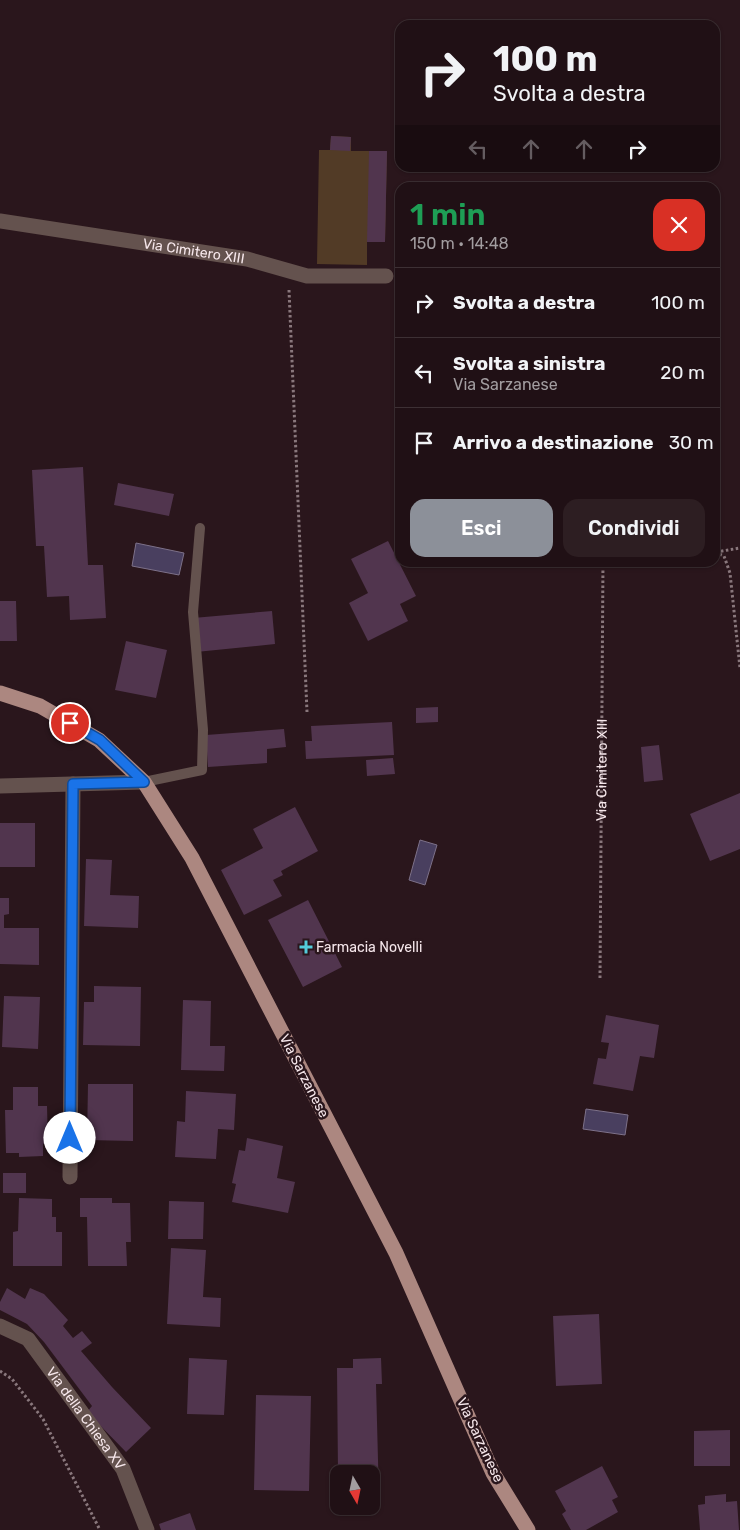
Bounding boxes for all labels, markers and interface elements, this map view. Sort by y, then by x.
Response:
text: 100 m [493,38,598,80]
icon: right [410,40,475,105]
text: Svolta a destra [493,80,646,107]
icon: left [464,135,492,163]
icon: ahead [517,135,545,163]
icon: ahead [570,135,598,163]
icon: right [623,135,651,163]
text: 1 min [410,197,485,233]
button: close [653,199,705,251]
text: 150 m · 14:48 [410,234,509,253]
street label: Via Cimitero XIII [142,235,246,267]
icon: right [410,289,438,317]
text: Svolta a destra [453,291,595,314]
text: 100 m [651,291,705,314]
text: Svolta a sinistra [453,352,606,375]
icon: left [410,359,438,387]
text: 20 m [660,361,705,384]
text: Via Sarzanese [453,375,558,394]
icon: arrive [410,429,438,457]
text: Arrivo a destinazione [453,431,654,454]
text: 30 m [669,431,714,454]
button: Esci [410,499,553,557]
button: Condividi [563,499,705,557]
pin [49,702,91,744]
icon: arrive [56,709,84,737]
street label: Via Cimitero XIII [593,719,610,821]
place label: Farmacia Novelli [316,939,422,956]
marker: Farmacia Novelli [300,941,312,953]
street label: Via Sarzanese [276,1031,332,1121]
position arrow [43,1111,95,1163]
street label: Via della Chiesa XV [43,1363,129,1473]
street label: Via Sarzanese [453,1395,507,1485]
north arrow [330,1465,380,1515]
map controls [330,1465,380,1515]

